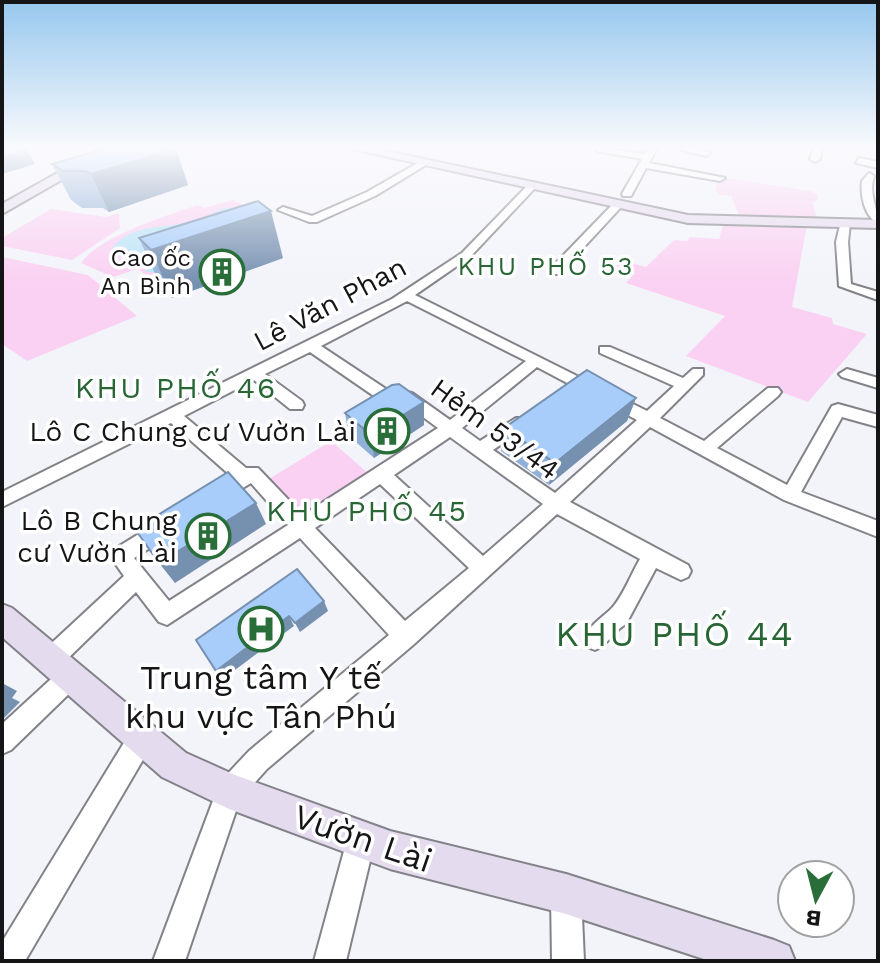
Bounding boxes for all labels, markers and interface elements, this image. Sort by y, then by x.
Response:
place label: Cao ốc An Bình [100,244,191,300]
building icon: Cao ốc An Bình [198,248,246,296]
district label: KHU PHỐ 53 [458,249,634,281]
street label: Lê Văn Phan [248,250,412,358]
district label: KHU PHỐ 46 [75,368,277,405]
street label: Hẻm 53/44 [424,371,566,487]
building icon: Lô C Chung cư Vườn Lài [363,407,411,455]
place label: Lô C Chung cư Vườn Lài [29,415,356,448]
district label: KHU PHỐ 45 [266,491,468,528]
place label: Lô B Chung cư Vườn Lài [17,504,177,569]
building icon: Lô B Chung cư Vườn Lài [184,512,232,560]
hospital icon: Trung tâm Y tế khu vực Tân Phú [237,605,285,653]
district label: KHU PHỐ 44 [555,610,795,655]
place label: Trung tâm Y tế khu vực Tân Phú [125,657,397,736]
street label: Vườn Lài [289,796,437,880]
north arrow [776,859,856,939]
text: B [805,905,823,932]

